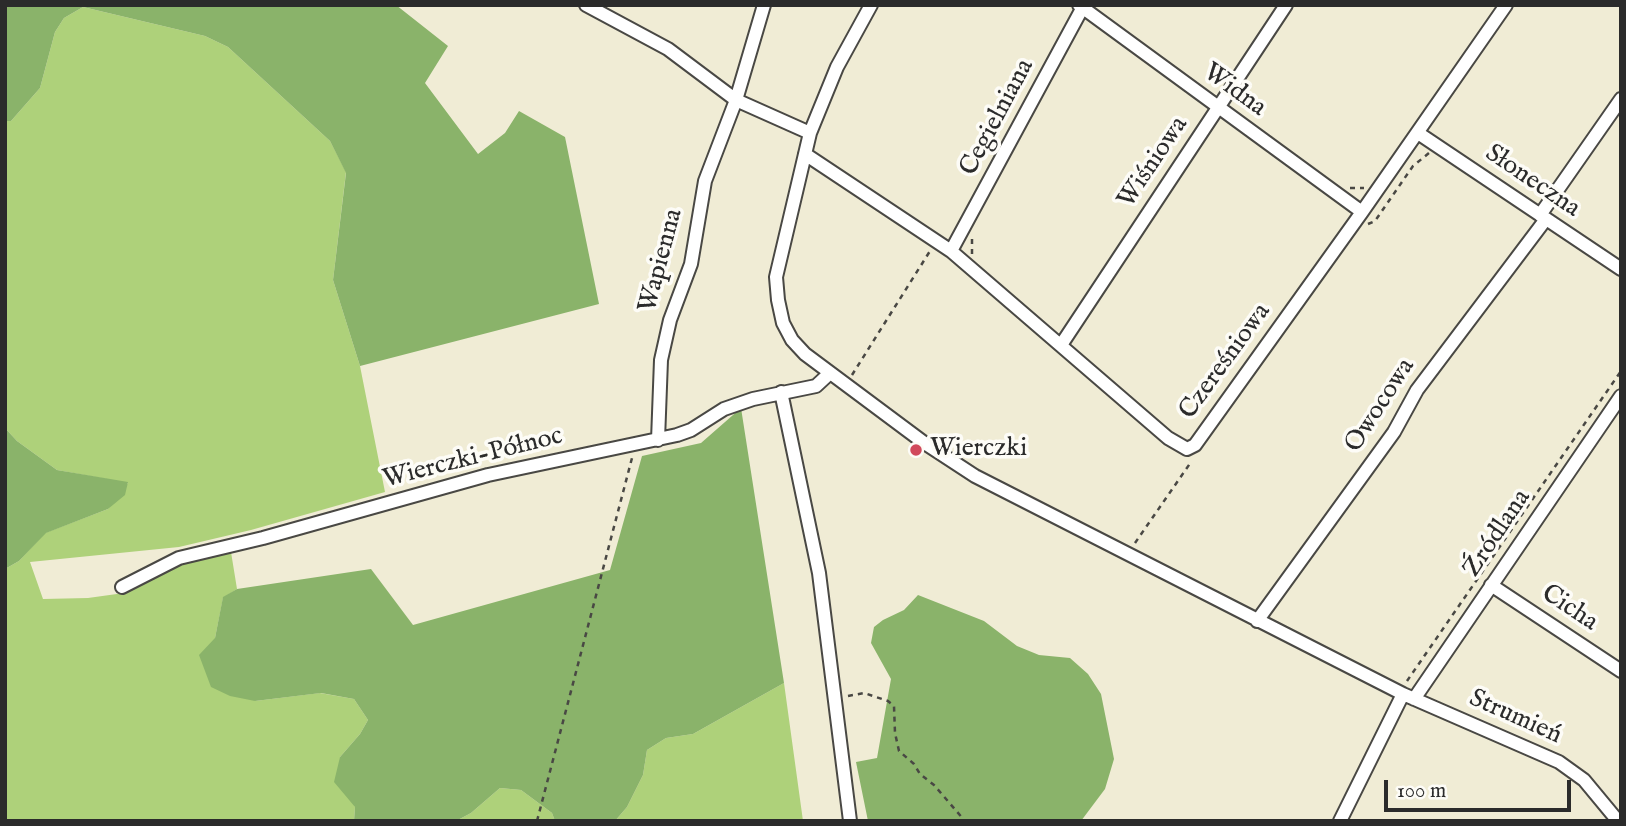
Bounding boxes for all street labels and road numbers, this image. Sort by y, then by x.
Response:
street label: Cegielniana [954,54,1042,182]
street label: Widna [1196,58,1272,124]
street label: Wiśniowa [1112,111,1196,215]
street label: Słoneczna [1478,139,1586,225]
street label: Wapienna [633,206,691,316]
street label: Czereśniowa [1173,298,1279,426]
street label: Owocowa [1339,353,1423,459]
street label: Wierczki-Północ [380,422,566,496]
street label: Źródlana [1457,484,1539,584]
street label: Cicha [1535,579,1603,639]
street label: Strumień [1464,684,1566,752]

